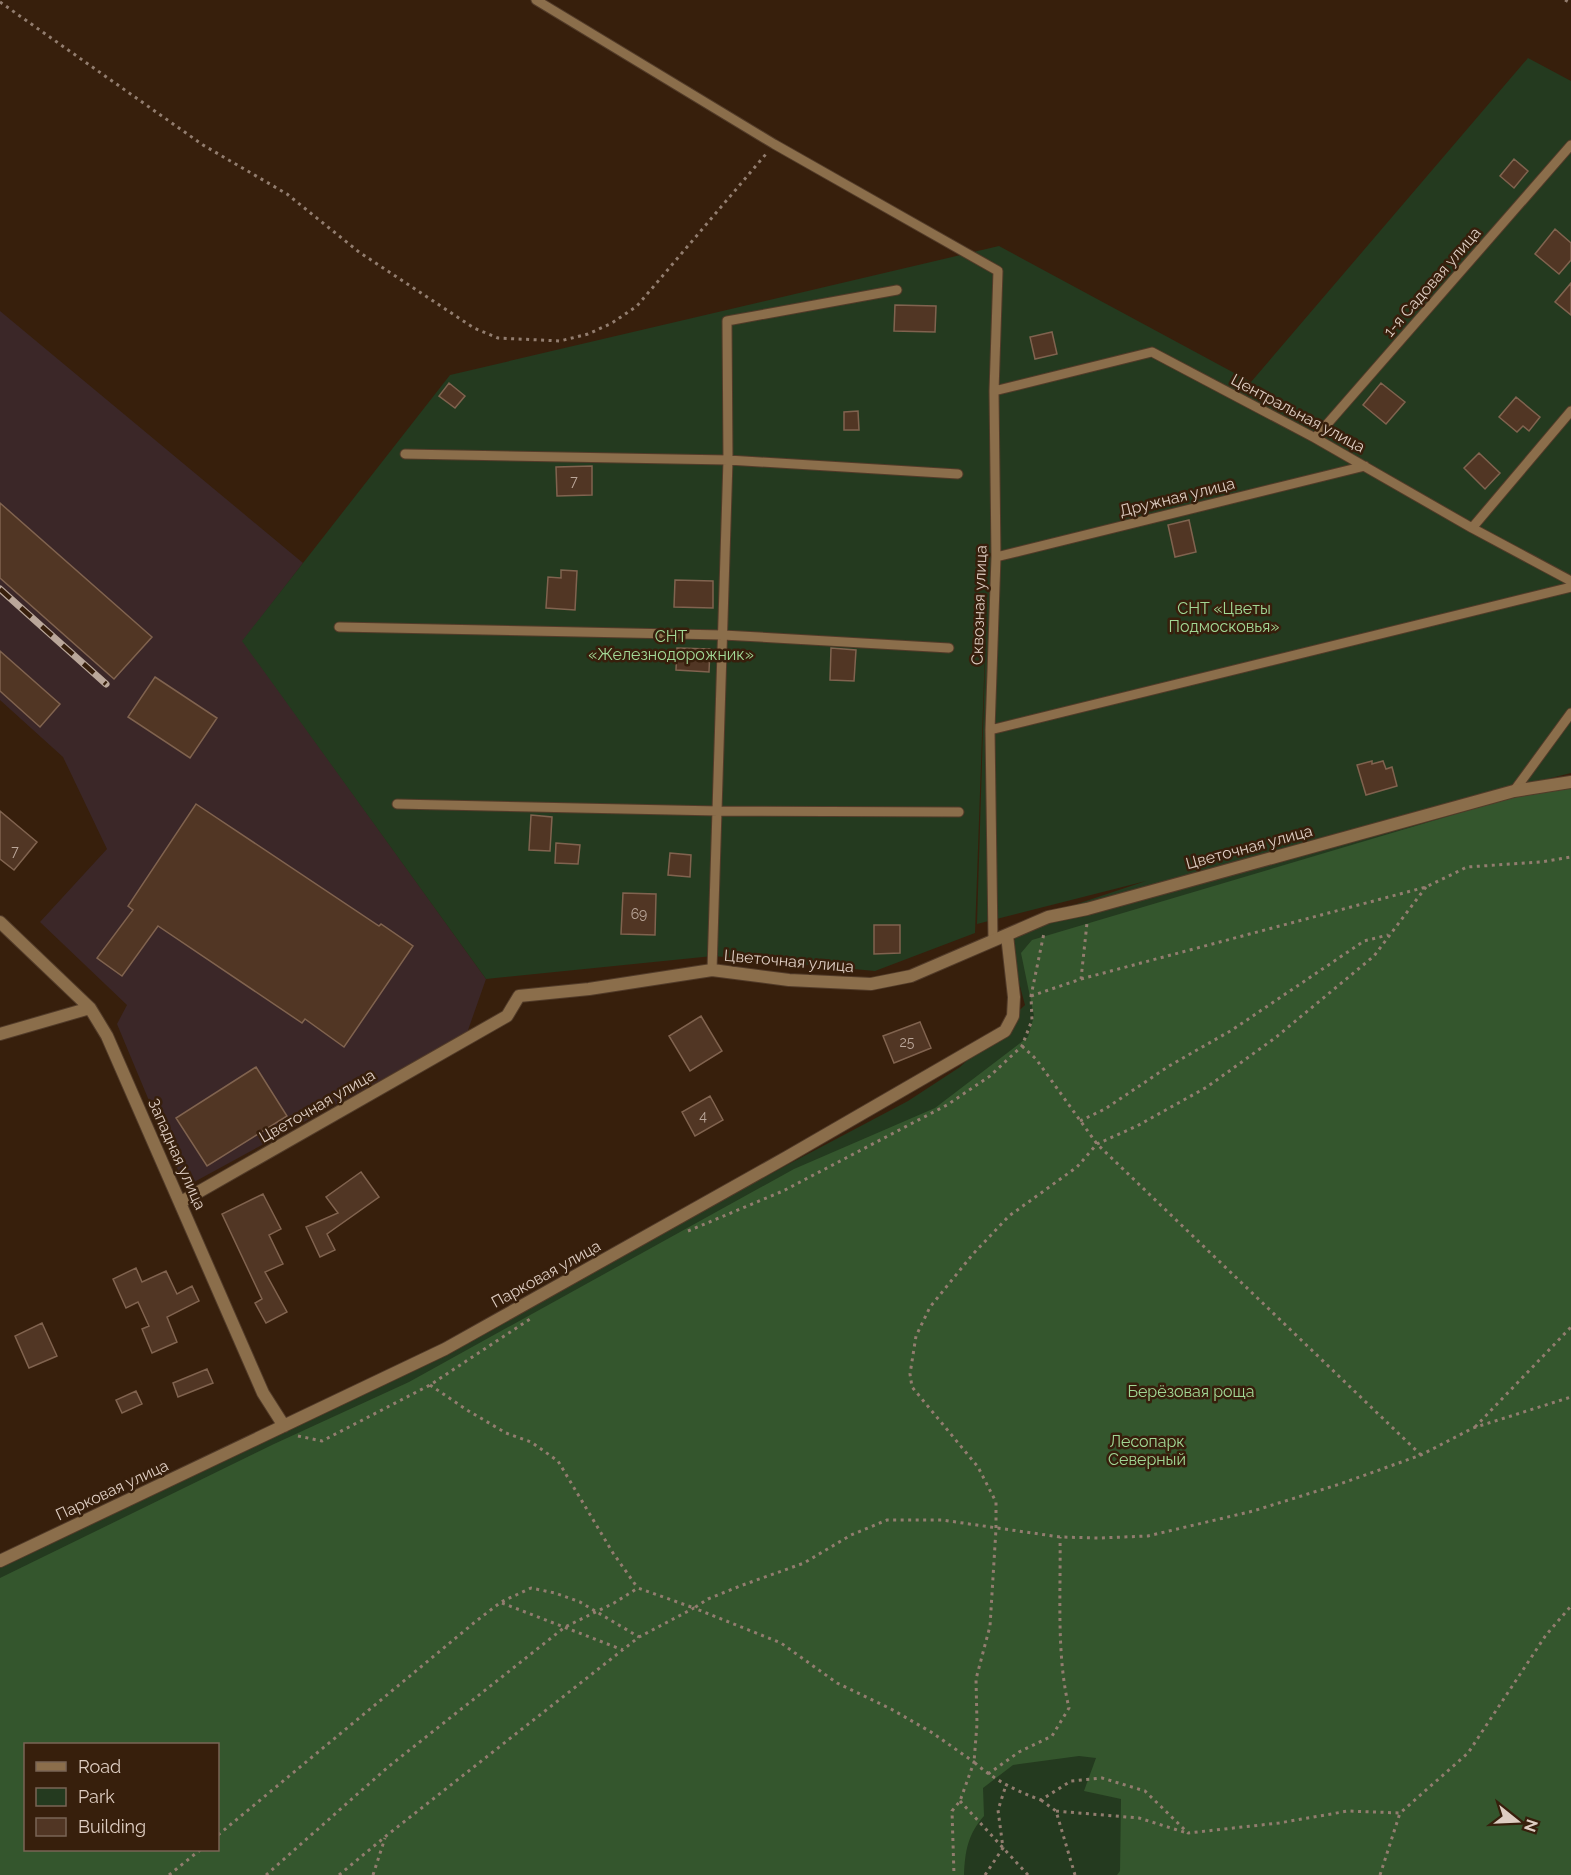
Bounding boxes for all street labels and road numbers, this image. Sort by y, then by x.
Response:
street label: 1-я Садовая улица [1379,223,1485,341]
street label: Центральная улица [1228,370,1368,456]
street label: Дружная улица [1117,473,1237,521]
street label: Сквозная улица [967,545,991,665]
street label: Цветочная улица [1184,821,1314,873]
street label: Цветочная улица [723,946,855,976]
street label: Цветочная улица [256,1065,378,1147]
street label: Западная улица [144,1095,210,1213]
street label: Парковая улица [488,1236,604,1312]
street label: Парковая улица [53,1456,171,1524]

